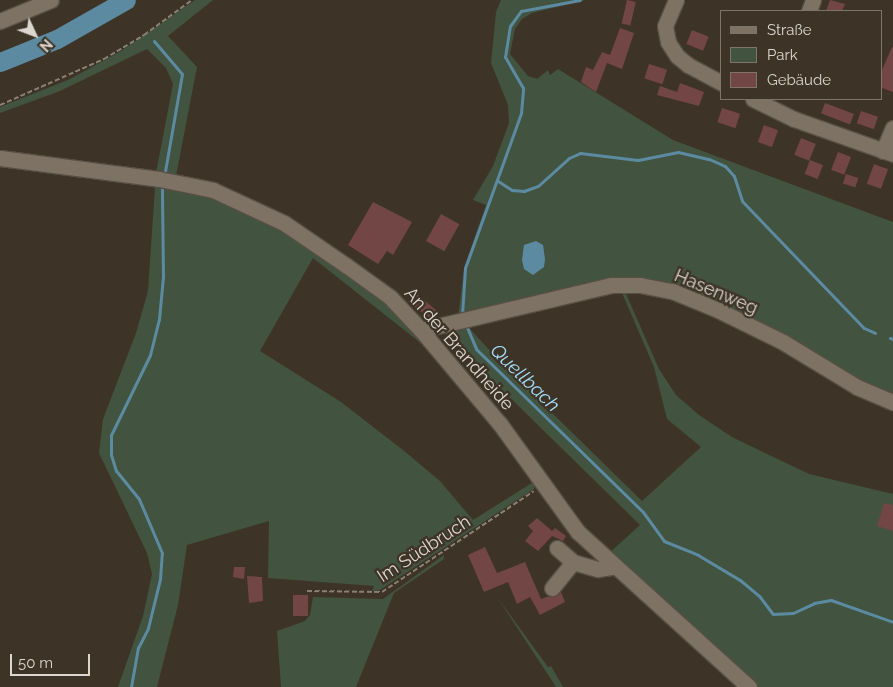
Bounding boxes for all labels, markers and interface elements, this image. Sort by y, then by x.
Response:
north arrow [10,10,60,60]
legend [720,10,883,100]
text: Straße [767,21,811,39]
text: N [36,36,55,55]
text: Park [767,46,798,64]
text: Gebäude [767,71,831,89]
street label: Hasenweg [671,265,761,319]
street label: An der Brandheide [400,283,518,415]
water label: Quellbach [485,339,565,417]
street label: Im Südbruch [373,511,475,587]
scale bar [12,644,92,676]
text: 50 m [18,654,53,672]

